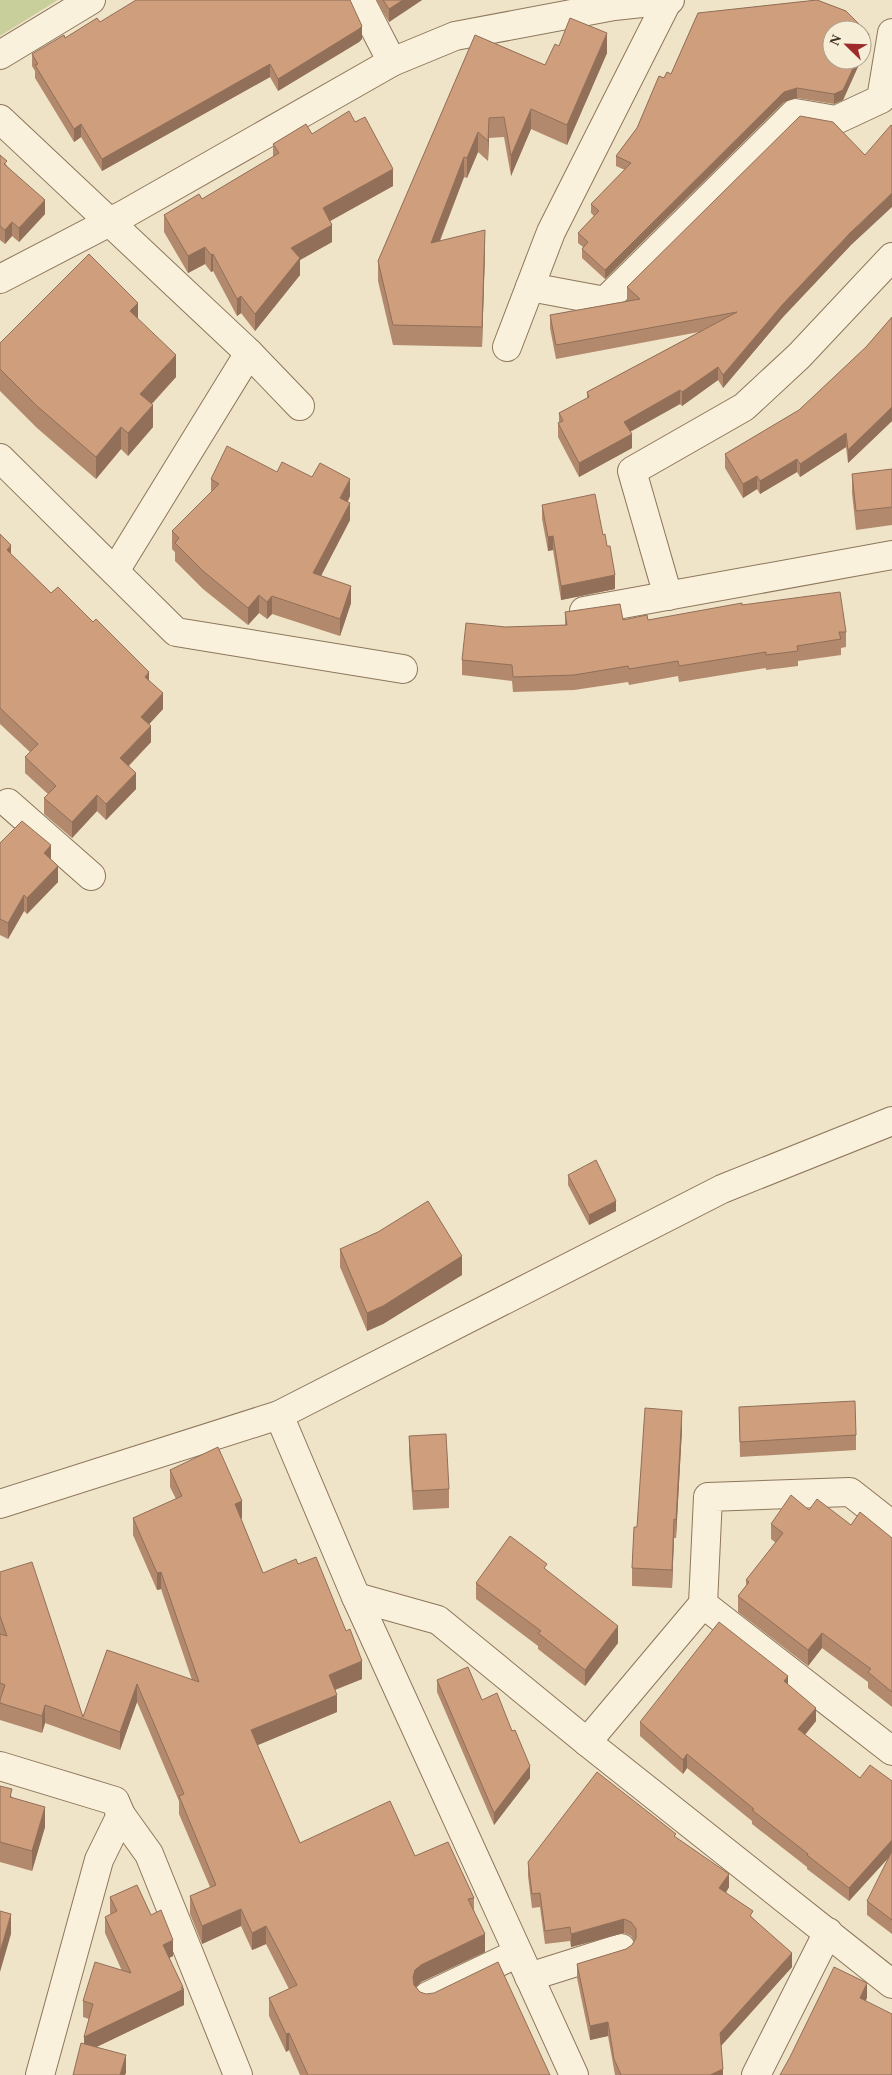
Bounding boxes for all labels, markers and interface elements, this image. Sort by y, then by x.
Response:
north arrow [822,20,872,70]
text: N [827,33,844,48]

